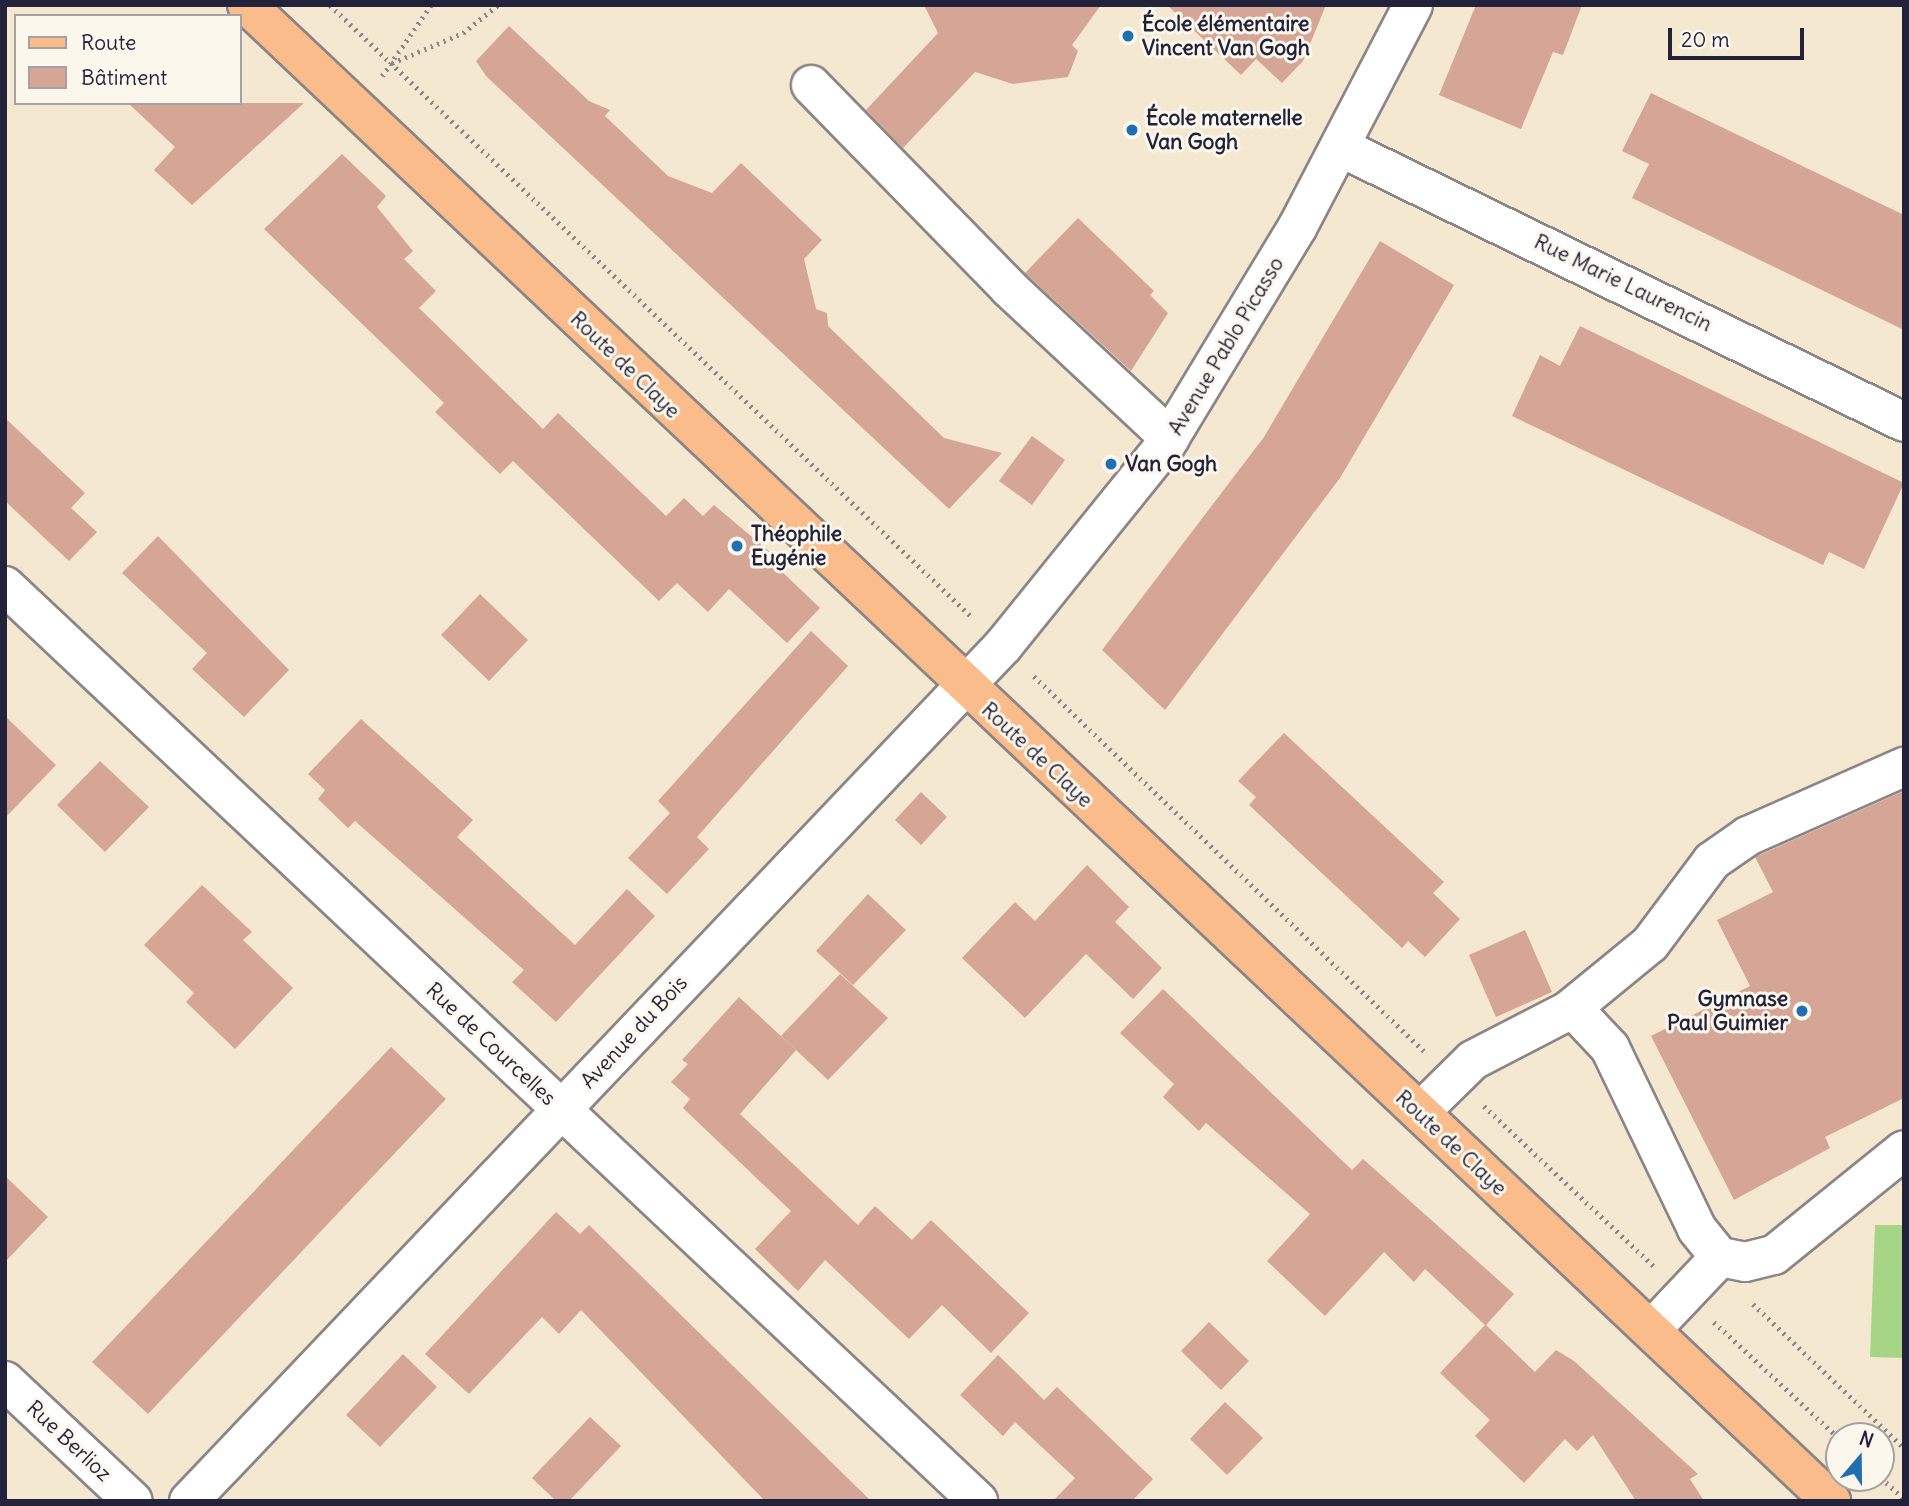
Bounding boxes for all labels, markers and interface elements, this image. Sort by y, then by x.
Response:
place label: École élémentaire Vincent Van Gogh [1142,11,1310,61]
legend [14,14,242,105]
scale bar [1671,14,1808,58]
text: 20 m [1681,26,1730,53]
marker: École élémentaire Vincent Van Gogh [1120,28,1136,44]
text: Route [81,29,136,56]
text: Bâtiment [81,64,167,91]
place label: École maternelle Van Gogh [1146,105,1303,155]
marker: École maternelle Van Gogh [1124,122,1140,138]
street label: Rue Marie Laurencin [1530,229,1716,337]
street label: Avenue Pablo Picasso [1163,252,1289,440]
street label: Route de Claye [565,306,685,424]
place label: Van Gogh [1125,451,1217,477]
marker: Van Gogh [1103,456,1119,472]
place label: Théophile Eugénie [751,521,842,571]
marker: Théophile Eugénie [729,538,745,554]
street label: Route de Claye [976,697,1098,813]
street label: Avenue du Bois [575,970,693,1094]
street label: Rue de Courcelles [421,977,561,1111]
place label: Gymnase Paul Guimier [1667,986,1788,1036]
marker: Gymnase Paul Guimier [1794,1003,1810,1019]
street label: Route de Claye [1390,1085,1512,1201]
street label: Rue Berlioz [21,1395,117,1487]
north arrow [1825,1422,1895,1492]
text: N [1856,1426,1877,1453]

